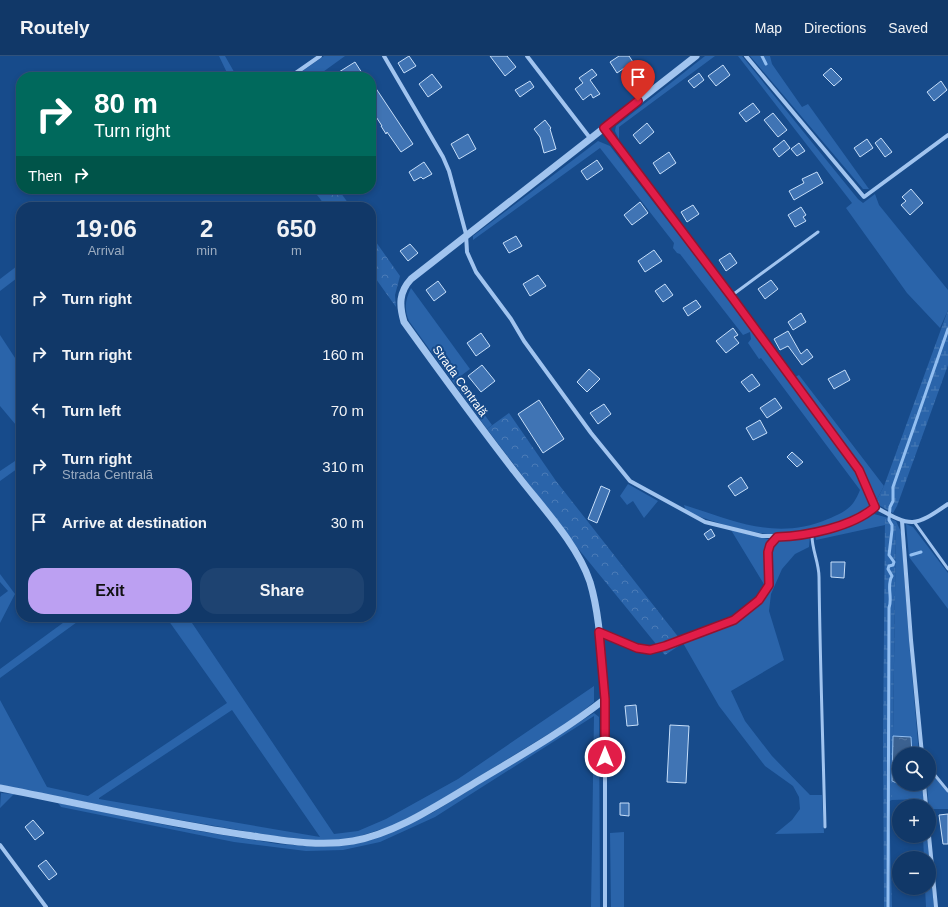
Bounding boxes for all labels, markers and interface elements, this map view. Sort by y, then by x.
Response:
text: Routely [20,17,90,38]
text: Map [755,20,782,36]
text: Directions [804,20,866,36]
text: Saved [888,20,928,36]
pin [621,60,655,101]
icon: arrive [627,66,649,88]
icon: right [28,88,80,140]
text: 80 m [94,88,158,119]
text: Turn right [94,121,170,141]
icon: right [70,164,92,186]
text: Then [28,167,62,184]
text: 19:06 [75,215,137,242]
text: 2 [200,215,213,242]
text: 650 [277,215,317,242]
text: Arrival [88,243,125,258]
text: min [196,243,217,258]
text: m [291,243,302,258]
icon: right [28,287,50,309]
text: Turn right [62,290,132,307]
text: 80 m [331,290,364,307]
icon: right [28,343,50,365]
street label: Strada Centrală [430,343,491,419]
text: Turn right [62,346,132,363]
text: 160 m [322,346,364,363]
icon: left [28,399,50,421]
text: Turn left [62,402,121,419]
text: 70 m [331,402,364,419]
text: Turn right [62,450,132,467]
icon: right [28,455,50,477]
text: 310 m [322,458,364,475]
text: Strada Centrală [62,467,153,482]
icon: arrive [28,511,50,533]
text: Arrive at destination [62,514,207,531]
text: 30 m [331,514,364,531]
button: Exit [28,568,192,614]
button: Share [200,568,364,614]
position arrow [584,736,626,778]
map controls [892,747,936,895]
button: search [892,747,936,791]
button: + [892,799,936,843]
button: − [892,851,936,895]

